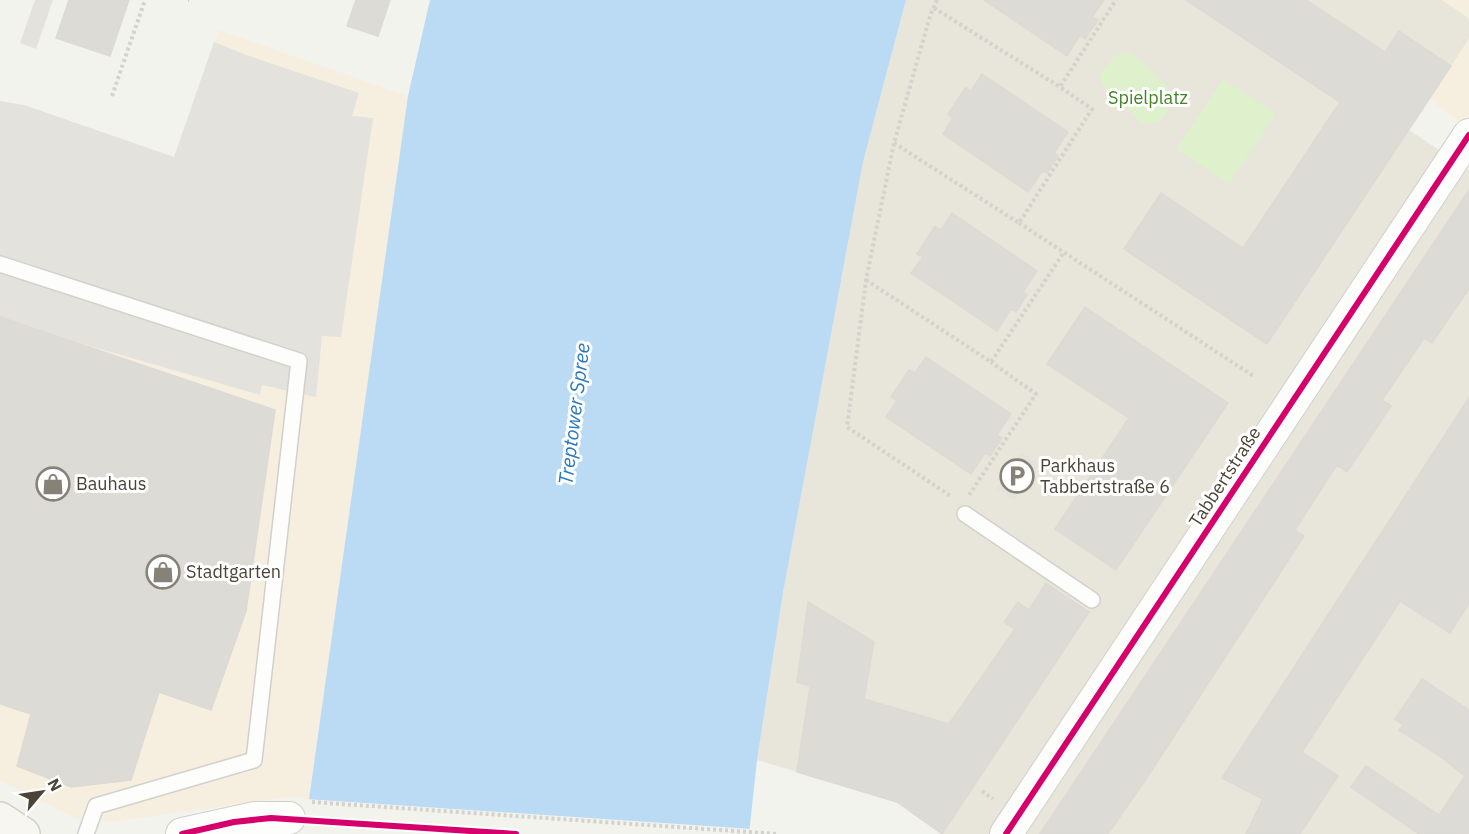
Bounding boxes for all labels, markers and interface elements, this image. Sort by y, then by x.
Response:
park label: Spielplatz [1108,86,1188,109]
water label: Treptower Spree [551,341,596,487]
street label: Tabbertstraße [1184,422,1266,531]
place label: Parkhaus Tabbertstraße 6 [1040,454,1170,498]
parking icon: Parkhaus Tabbertstraße 6 [999,458,1035,494]
shop icon: Bauhaus [35,466,71,502]
place label: Bauhaus [76,472,146,495]
shop icon: Stadtgarten [145,554,181,590]
place label: Stadtgarten [186,560,281,583]
north arrow [12,762,72,822]
text: N [44,775,67,795]

